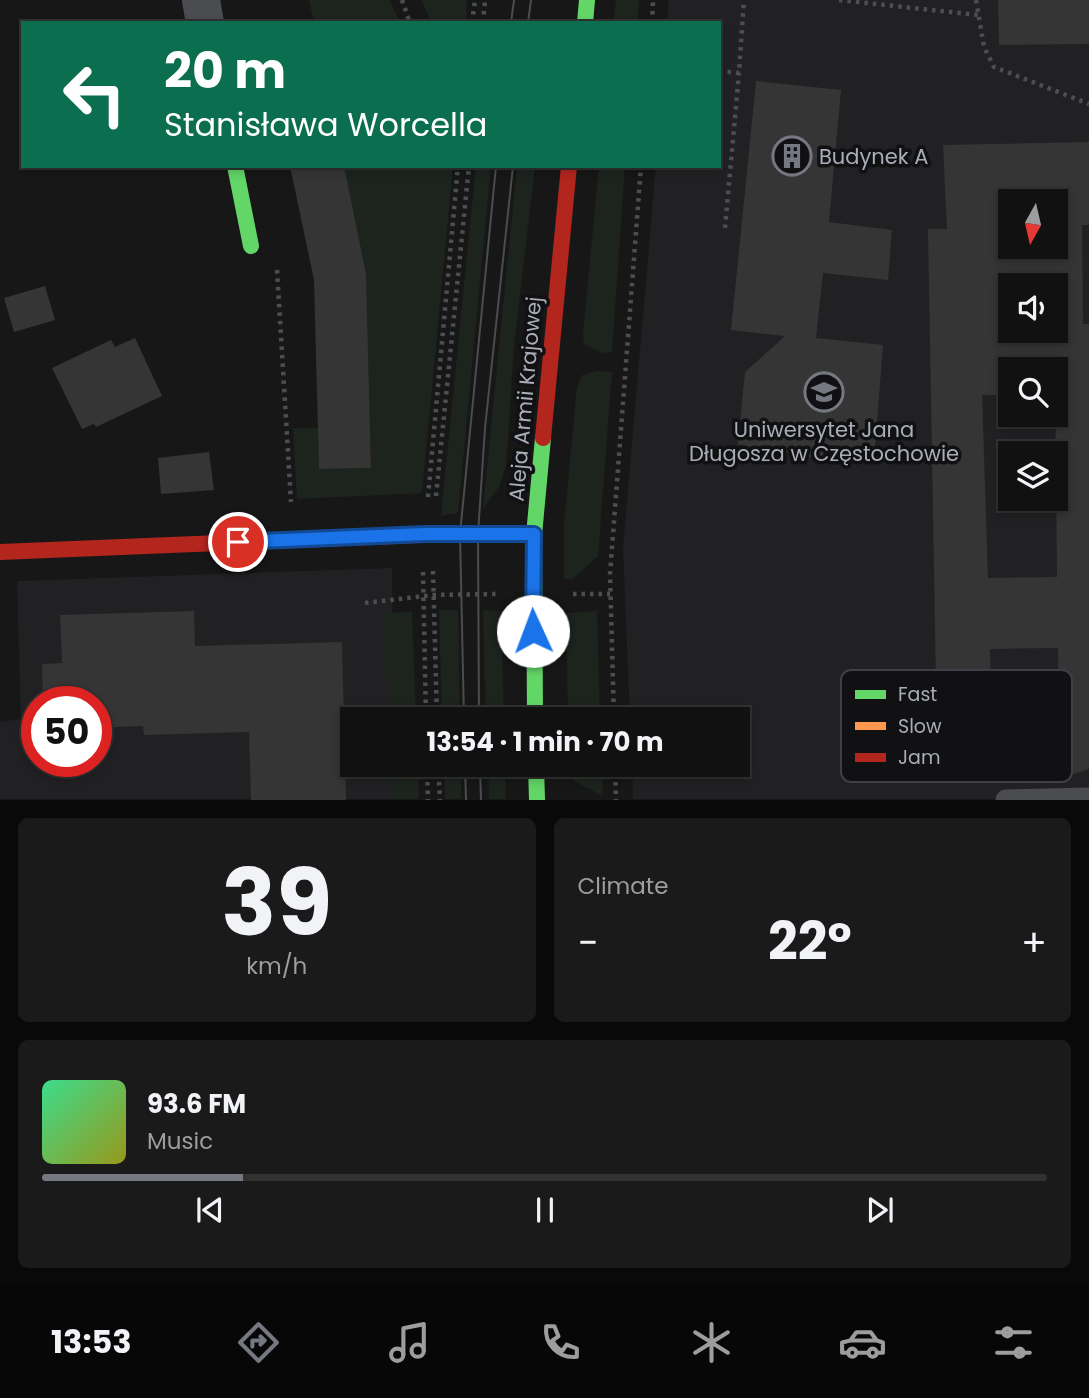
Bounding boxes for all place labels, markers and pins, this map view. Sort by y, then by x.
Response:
building icon: Budynek A [771,135,813,177]
place label: Budynek A [819,142,928,171]
school or university icon: Uniwersytet Jana Długosza w Częstochowie [803,371,845,413]
place label: Uniwersytet Jana Długosza w Częstochowie [689,415,959,468]
pin [208,512,268,572]

